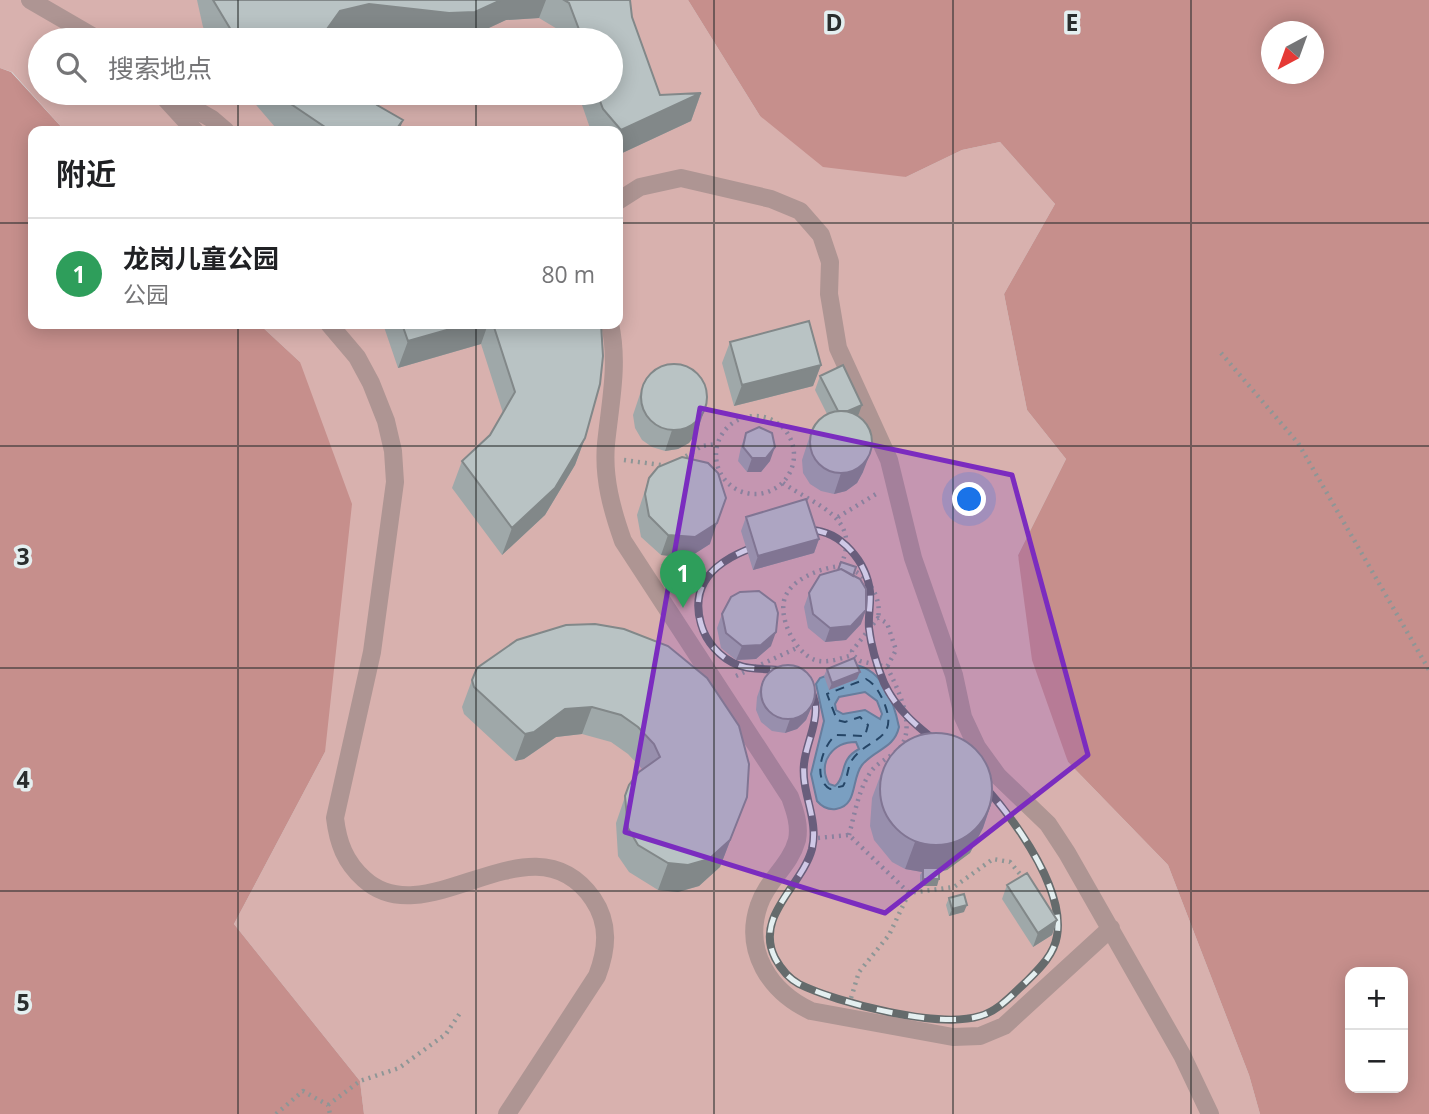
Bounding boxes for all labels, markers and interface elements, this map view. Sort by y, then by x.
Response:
text: D [825,6,843,38]
text: E [1066,6,1078,38]
north arrow [1261,21,1324,84]
search box [28,28,623,105]
icon: search [52,48,90,86]
text: 搜索地点 [108,50,212,86]
text: 附近 [56,153,116,194]
text: 龙岗儿童公园 [123,240,279,276]
text: 1 [72,258,86,290]
text: 80 m [541,258,595,290]
text: 公园 [123,278,169,310]
your location [952,482,986,516]
text: 3 [16,540,30,572]
pin: 1 [660,550,706,608]
text: 4 [16,763,30,795]
map controls [1345,967,1408,1093]
button: + [1345,967,1408,1030]
text: 5 [16,986,30,1018]
button: − [1345,1030,1408,1093]

